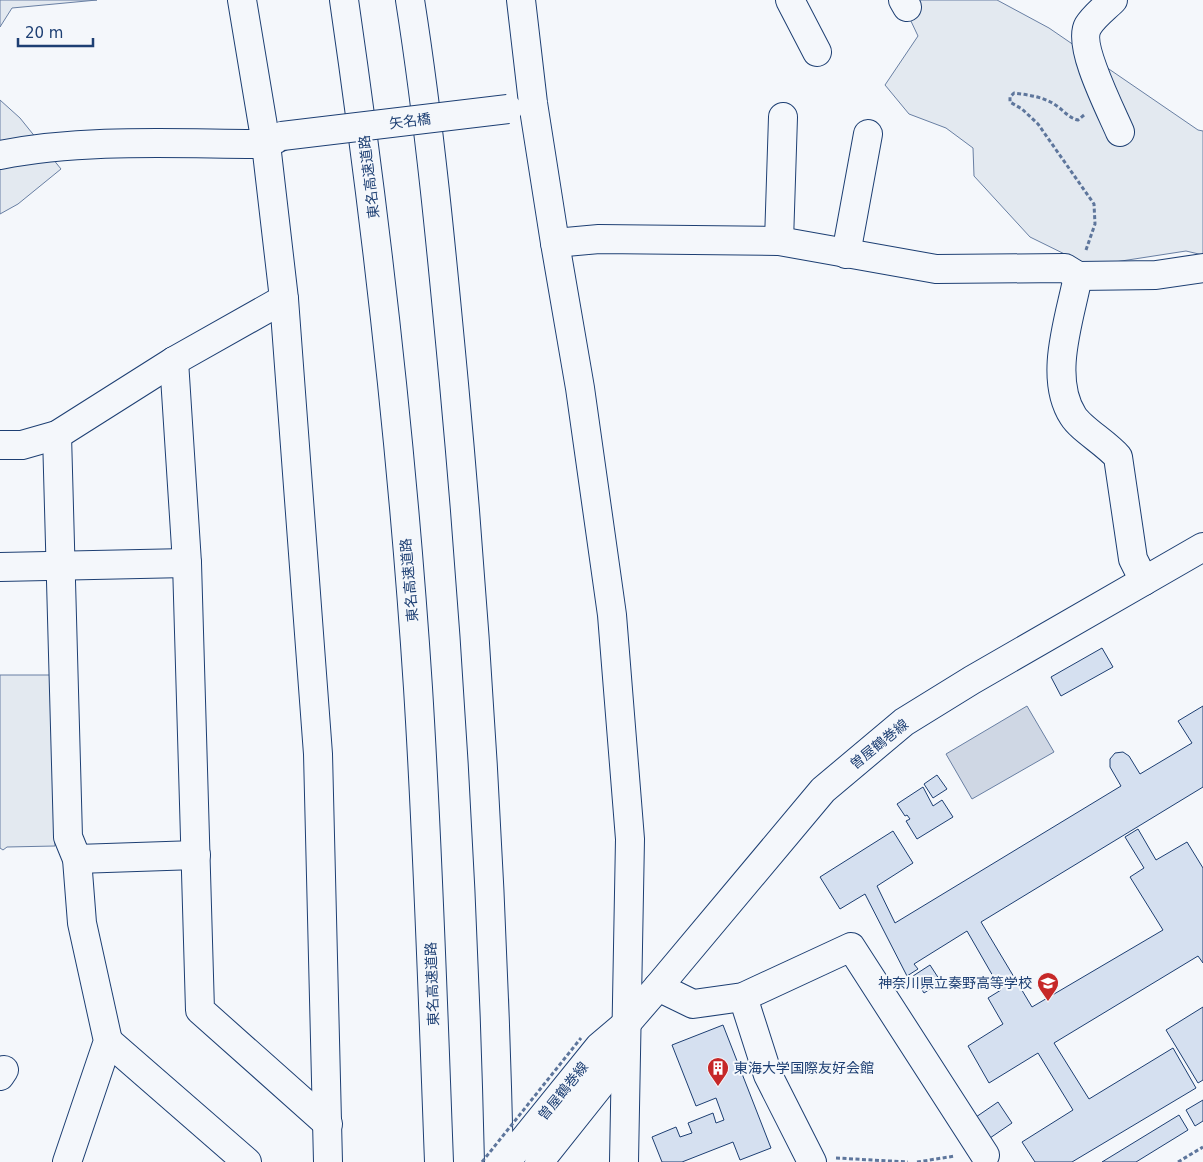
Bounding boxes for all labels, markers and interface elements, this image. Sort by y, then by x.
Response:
scale bar [18,15,92,47]
text: 20 m [25,24,63,42]
street label: 矢名橋 [388,111,432,131]
street label: 東名高速道路 [356,134,382,220]
street label: 東名高速道路 [397,537,421,623]
street label: 曽屋鶴巻線 [847,716,911,772]
street label: 東名高速道路 [423,942,441,1026]
school or university icon: 神奈川県立秦野高等学校 [1036,971,1060,1002]
place label: 神奈川県立秦野高等学校 [878,975,1032,991]
building icon: 東海大学国際友好会館 [706,1056,730,1087]
street label: 曽屋鶴巻線 [535,1059,591,1123]
place label: 東海大学国際友好会館 [734,1060,874,1076]

